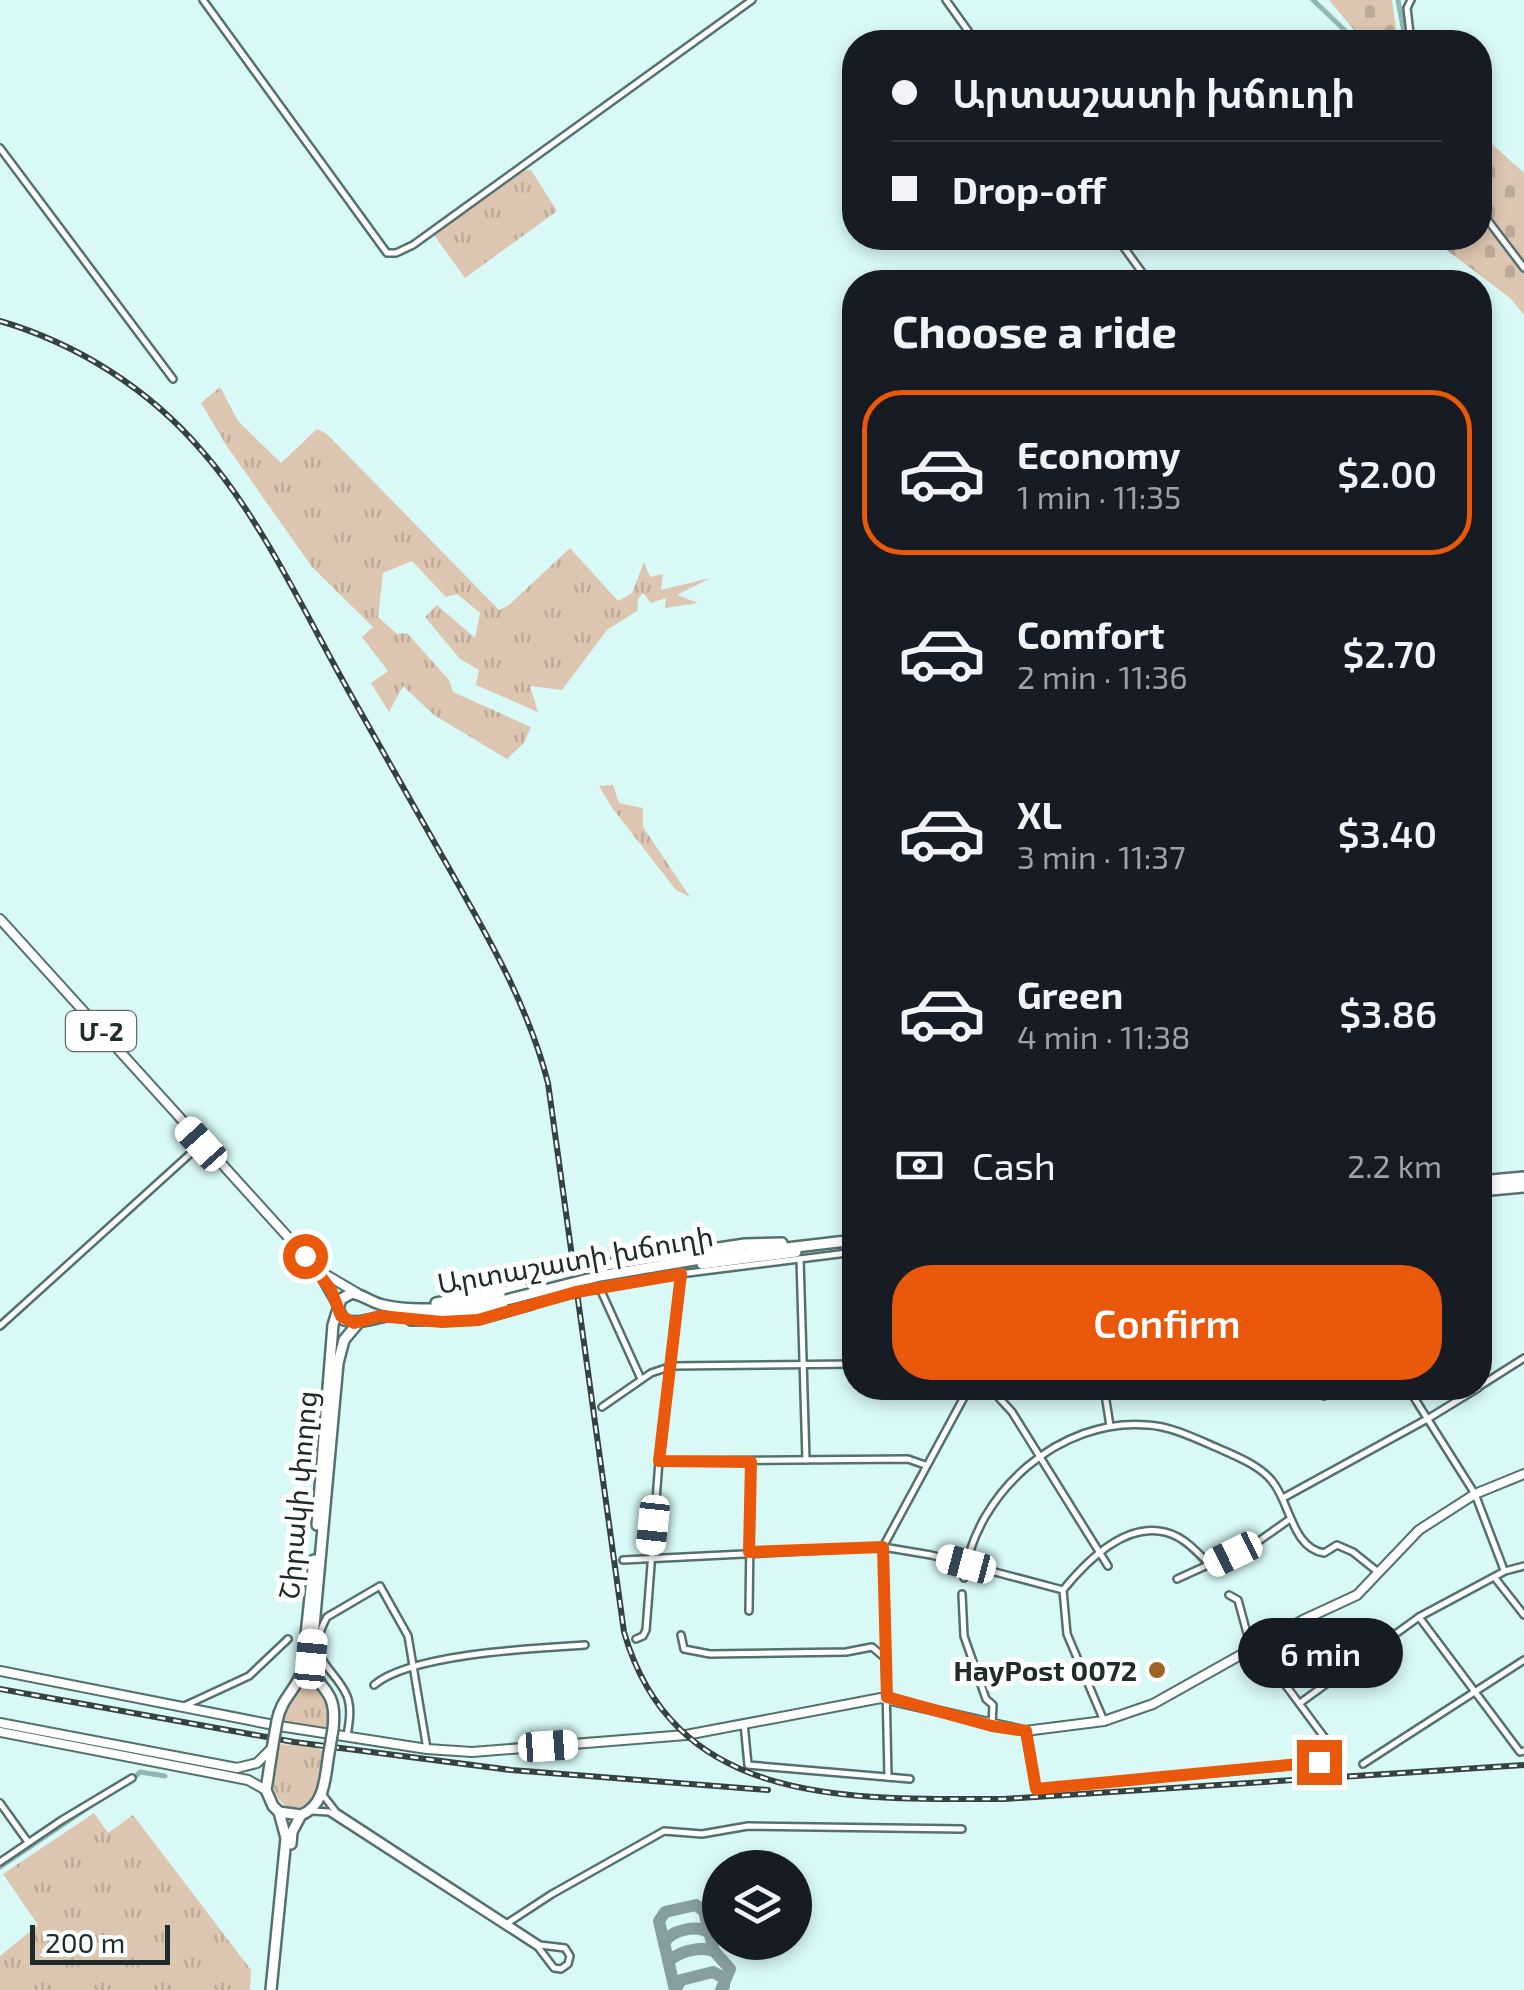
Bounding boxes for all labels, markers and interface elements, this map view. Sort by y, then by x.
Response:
text: Արտաշատի խճուղի [952,70,1355,116]
text: Drop-off [952,166,1106,212]
text: Choose a ride [892,303,1177,357]
icon: car [897,428,987,518]
text: Economy [1017,431,1181,477]
text: $2.00 [1337,450,1437,496]
text: 1 min · 11:35 [1017,477,1181,515]
icon: car [897,608,987,698]
text: Comfort [1017,611,1165,657]
text: $2.70 [1342,630,1437,676]
text: 2 min · 11:36 [1017,657,1188,695]
icon: car [897,788,987,878]
text: XL [1017,791,1062,837]
text: $3.40 [1338,810,1437,856]
text: 3 min · 11:37 [1017,837,1186,875]
icon: car [897,968,987,1058]
text: Green [1017,971,1123,1017]
text: $3.86 [1339,990,1437,1036]
road number: Մ-2 [66,1011,136,1051]
text: 4 min · 11:38 [1017,1017,1190,1055]
car [170,1112,232,1176]
icon: cash [892,1138,947,1193]
text: Cash [972,1142,1056,1188]
text: 2.2 km [1347,1146,1442,1184]
street label: Արտաշատի խճուղի [434,1218,716,1301]
route start [283,1234,328,1279]
button: Confirm [892,1265,1442,1380]
street label: Շիրակի փողոց [271,1389,324,1601]
car [635,1494,671,1556]
car [1199,1527,1267,1581]
car [933,1542,999,1586]
callout: 6 min [1236,1617,1402,1687]
car [293,1628,329,1690]
text: 6 min [1280,1634,1361,1672]
place label: HayPost 0072 [953,1653,1137,1687]
marker: HayPost 0072 [1146,1659,1168,1681]
car [517,1729,579,1763]
route end [1297,1740,1342,1785]
map controls [702,1850,812,1960]
button: layers [702,1850,812,1960]
scale bar [30,1920,170,1964]
text: 200 m [45,1925,125,1959]

